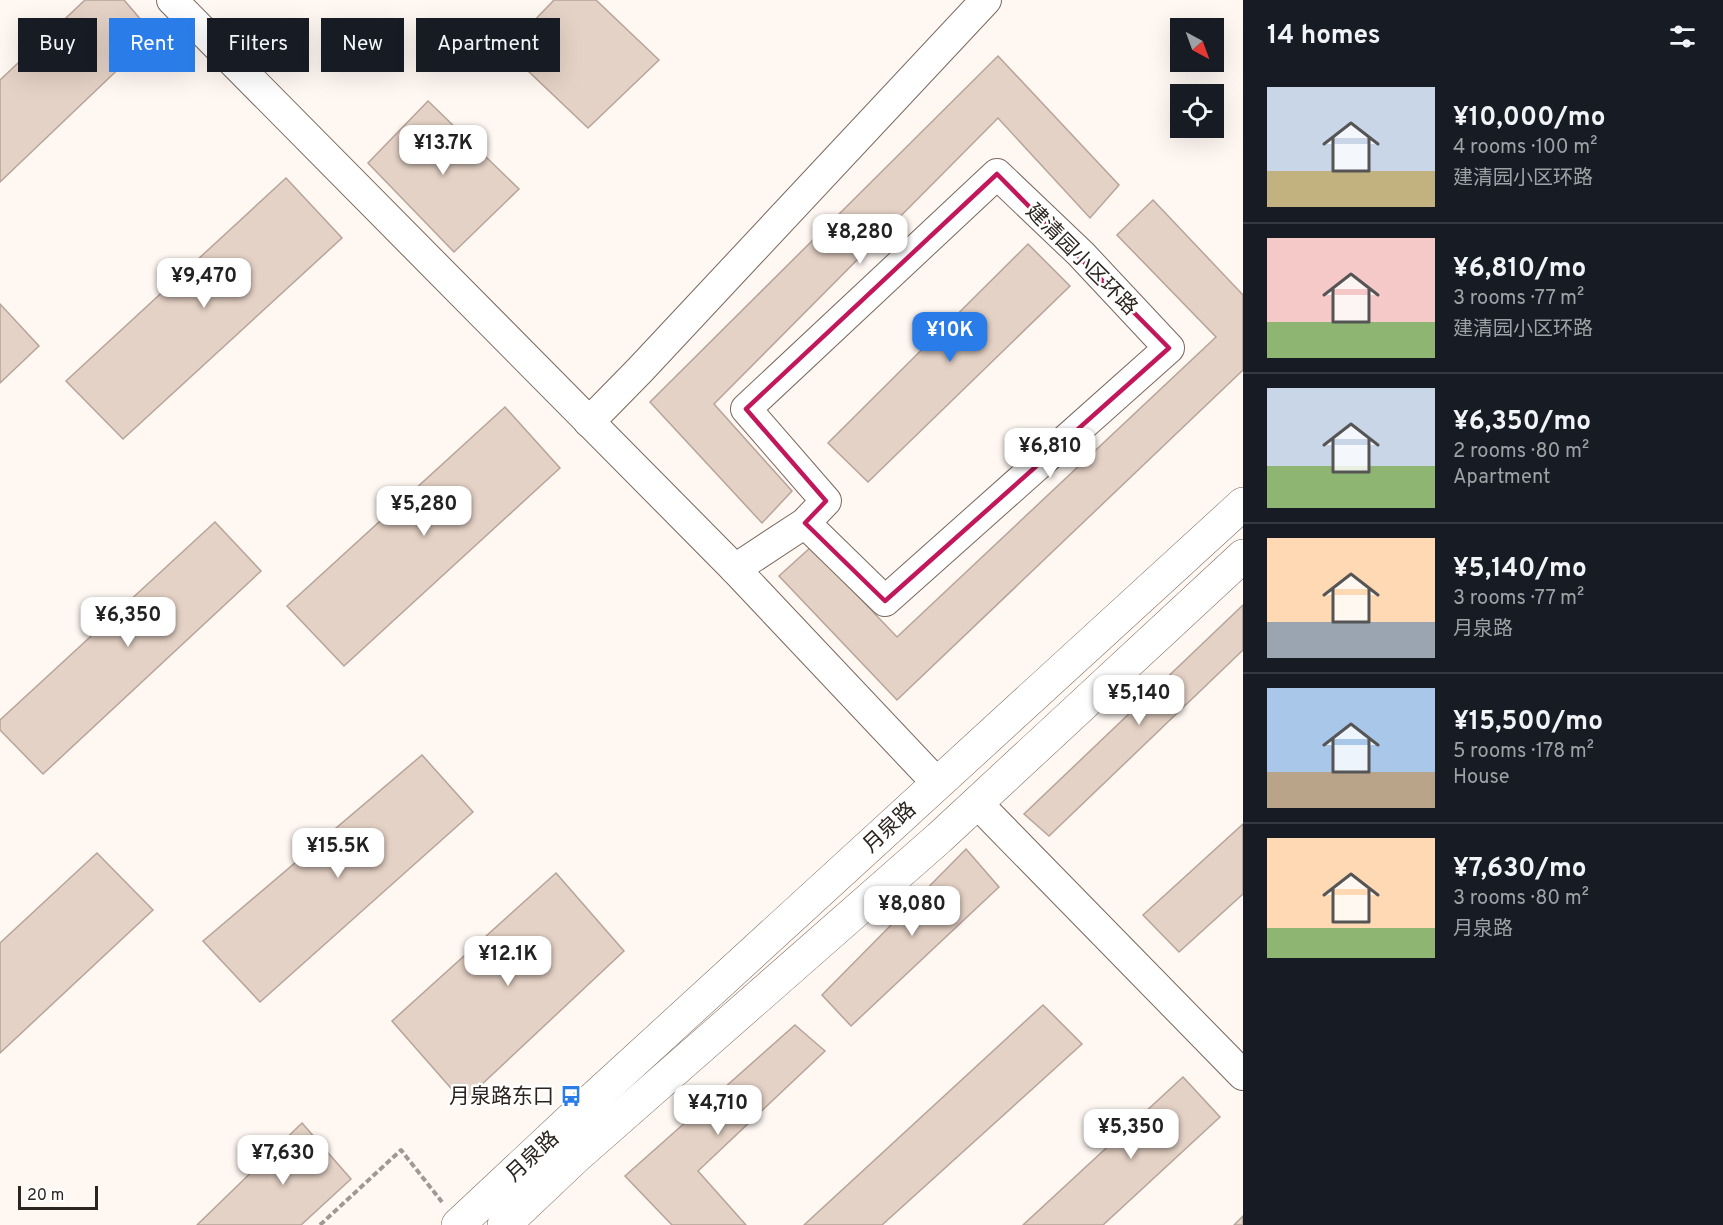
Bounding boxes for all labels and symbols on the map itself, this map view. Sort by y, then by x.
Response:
north arrow [1170,18,1224,72]
pin: ¥13.7K [394,125,492,176]
street label: 建清园小区环路 [1019,199,1142,322]
pin: ¥8,280 [811,214,909,265]
pin: ¥9,470 [155,258,253,309]
pin: ¥10K [914,312,986,363]
pin: ¥6,810 [1001,428,1099,479]
pin: ¥5,280 [375,486,473,537]
pin: ¥6,350 [79,597,177,648]
pin: ¥5,140 [1090,675,1188,726]
street label: 月泉路 [858,797,922,859]
pin: ¥15.5K [289,828,387,879]
pin: ¥8,080 [863,886,961,937]
pin: ¥12.1K [459,936,557,987]
place label: 月泉路东口 [449,1084,554,1111]
bus stop icon: 月泉路东口 [559,1084,583,1108]
pin: ¥4,710 [669,1085,767,1136]
pin: ¥5,350 [1082,1109,1180,1160]
street label: 月泉路 [501,1126,565,1188]
pin: ¥7,630 [234,1135,332,1186]
scale bar [18,1183,98,1210]

